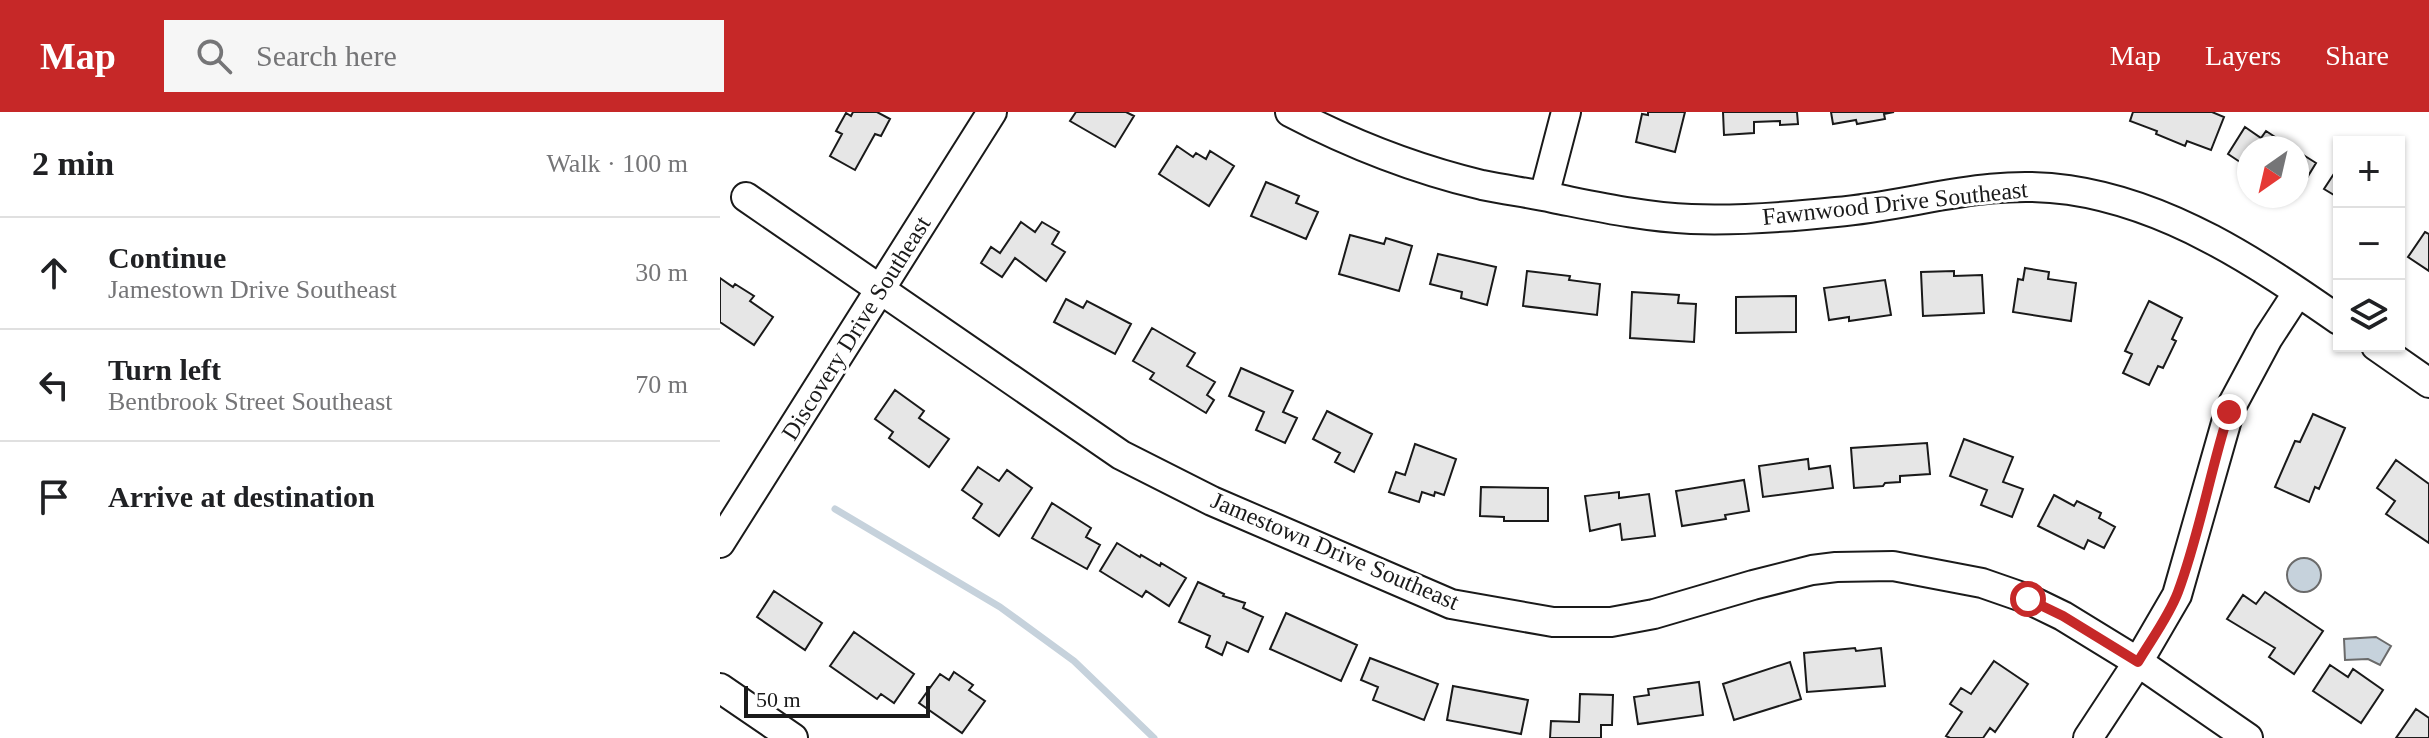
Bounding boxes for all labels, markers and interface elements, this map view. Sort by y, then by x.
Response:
search box [164,20,724,92]
icon: search [192,34,236,78]
text: Map [40,35,116,77]
text: Search here [256,39,397,72]
text: Map [2110,40,2161,71]
text: Layers [2205,40,2281,71]
text: Share [2325,40,2389,71]
north arrow [2237,136,2309,208]
map controls [2333,136,2405,352]
button: + [2333,136,2405,208]
text: 2 min [32,145,114,182]
text: Walk · 100 m [546,149,688,178]
street label: Fawnwood Drive Southeast [1761,176,2029,230]
button: − [2333,208,2405,280]
street label: Discovery Drive Southeast [776,211,936,445]
text: Continue [108,241,226,274]
icon: ahead [32,251,76,295]
text: 30 m [635,258,688,287]
text: Jamestown Drive Southeast [108,275,397,304]
button: layers [2333,280,2405,352]
text: Turn left [108,353,221,386]
icon: left [32,363,76,407]
text: 70 m [635,370,688,399]
text: Bentbrook Street Southeast [108,387,393,416]
route end [2211,394,2247,430]
icon: arrive [32,475,76,519]
text: Arrive at destination [108,480,375,513]
street label: Jamestown Drive Southeast [1207,487,1463,615]
route start [2010,581,2046,617]
scale bar [744,682,930,718]
text: 50 m [756,687,801,712]

